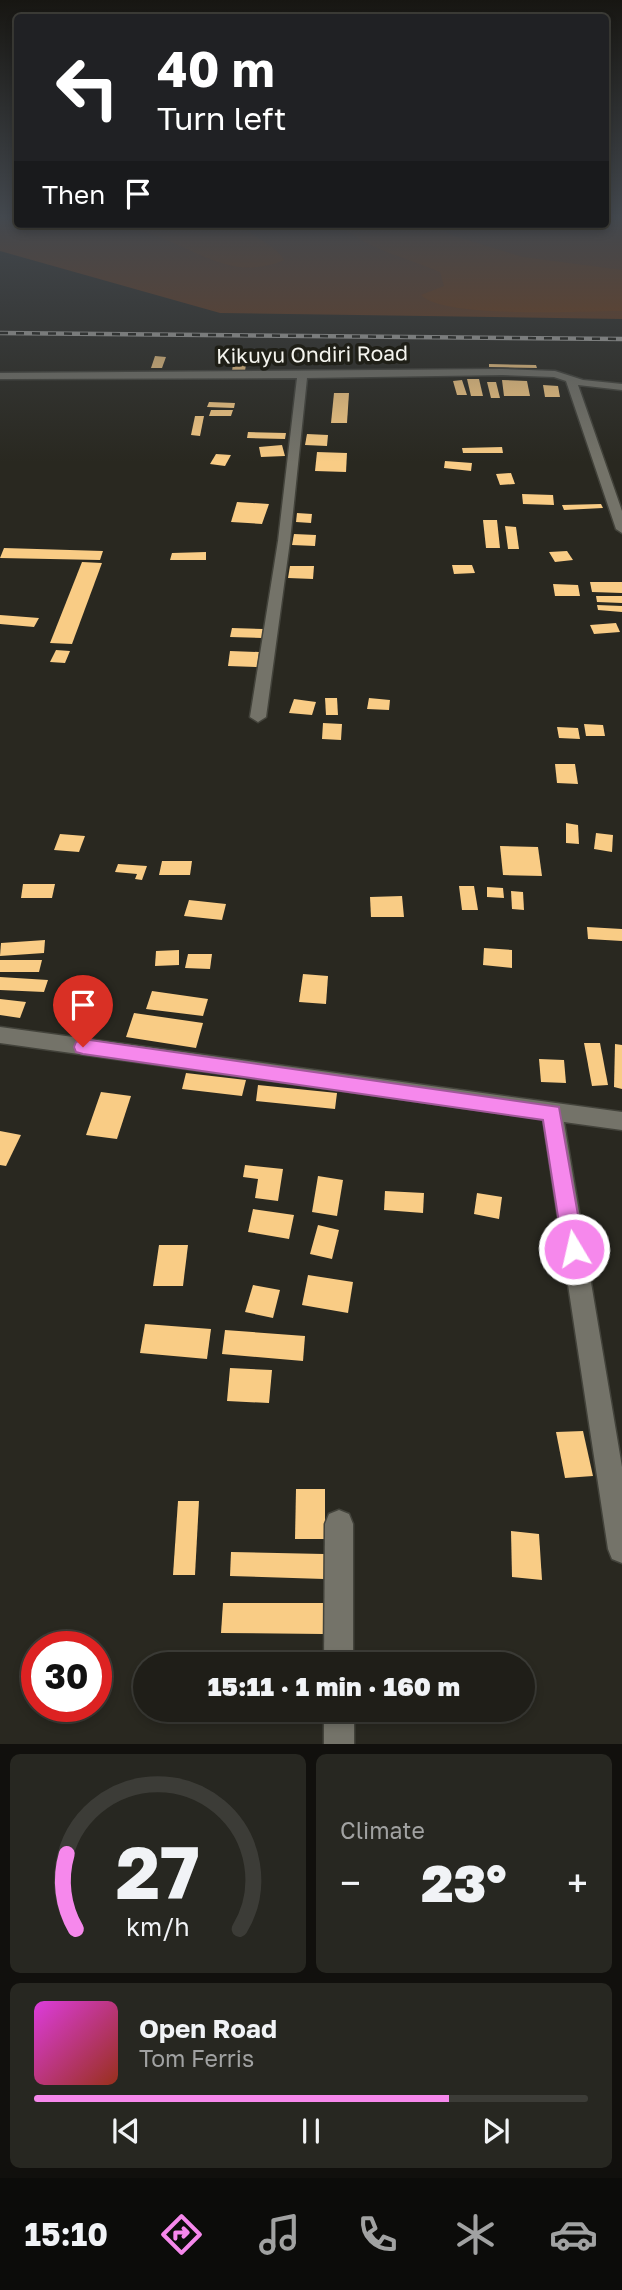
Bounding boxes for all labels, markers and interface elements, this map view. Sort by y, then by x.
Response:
text: 40 m [157,39,275,98]
icon: left [42,42,133,133]
text: Turn left [157,99,286,137]
icon: arrive [119,175,157,213]
text: Then [42,179,105,210]
street label: Kikuyu Ondiri Road [216,339,408,369]
pin [53,975,113,1047]
icon: arrive [64,986,102,1024]
position arrow [537,1212,611,1286]
speed limit sign: 30 [21,1631,112,1722]
text: 15:11 · 1 min · 160 m [208,1671,460,1702]
text: Climate [340,1816,425,1844]
text: 27 [116,1829,200,1916]
text: 23° [421,1851,507,1913]
text: − [340,1860,361,1905]
text: + [567,1860,588,1905]
text: km/h [126,1911,190,1942]
text: Open Road [139,2013,277,2044]
text: Tom Ferris [139,2044,254,2072]
icon: previous [107,2112,145,2150]
icon: pause [292,2112,330,2150]
icon: next [477,2112,515,2150]
icon: directions [157,2210,206,2259]
icon: music [255,2210,304,2259]
icon: phone [353,2210,402,2259]
icon: climate [451,2210,500,2259]
icon: car [549,2210,598,2259]
text: 15:10 [24,2215,108,2253]

